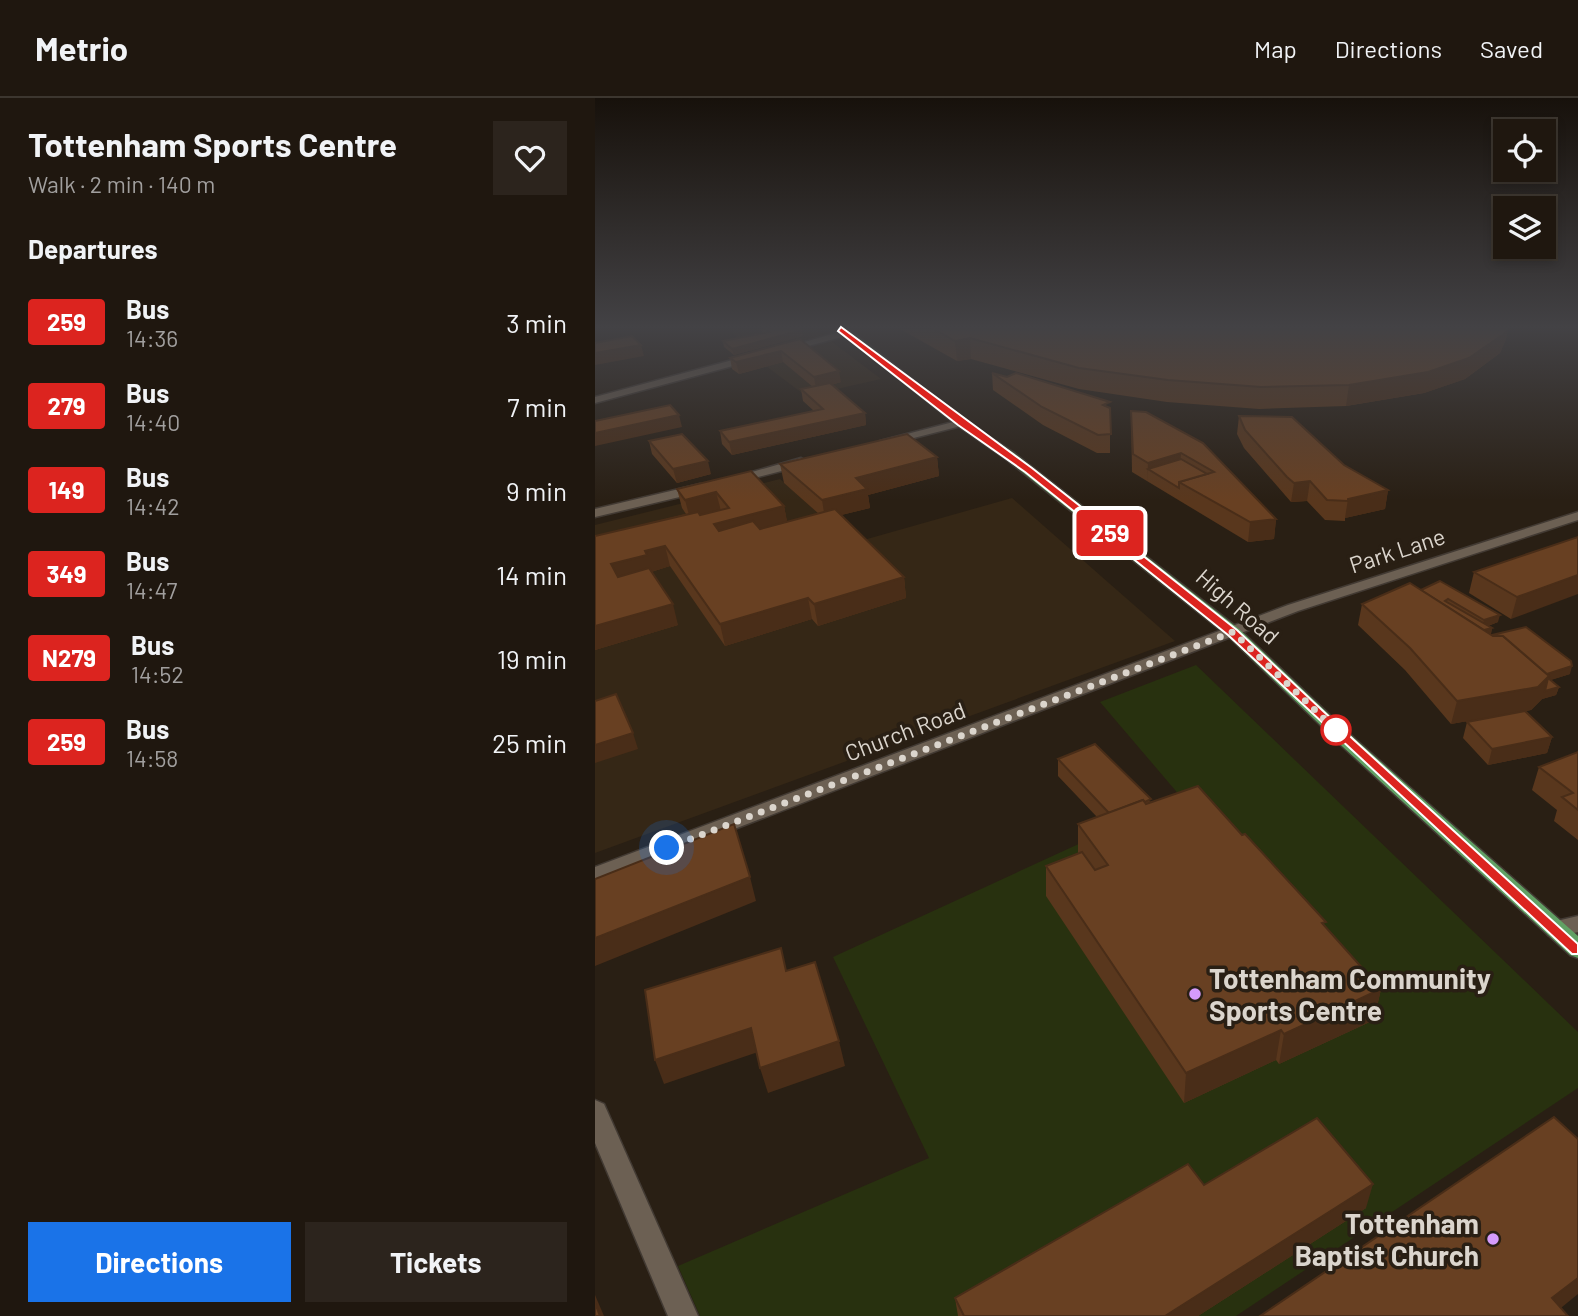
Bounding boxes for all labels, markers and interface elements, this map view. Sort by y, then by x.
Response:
text: Metrio [35,28,128,68]
text: Map [1254,34,1297,63]
text: Directions [1335,34,1442,63]
text: Saved [1480,34,1543,63]
map controls [1493,119,1556,259]
button: locate [1493,119,1556,182]
button: heart [493,121,567,195]
text: Tottenham Sports Centre [28,124,397,164]
text: Walk · 2 min · 140 m [28,170,215,198]
button: layers [1493,196,1556,259]
text: Departures [28,233,158,264]
text: Bus [126,293,169,324]
text: 259 [47,307,86,336]
text: 3 min [506,307,567,338]
text: 14:36 [126,324,178,352]
text: Bus [126,377,169,408]
text: 279 [47,391,86,420]
text: 7 min [507,391,567,422]
text: 14:40 [126,408,180,436]
text: Bus [126,461,169,492]
text: 149 [49,475,84,504]
text: 9 min [506,475,567,506]
text: 14:42 [126,492,180,520]
line badge: 259 [1070,510,1150,556]
text: 259 [1090,518,1130,547]
street label: Park Lane [1346,521,1448,579]
text: Bus [126,545,169,576]
text: 349 [46,559,87,588]
text: 14 min [496,559,567,590]
street label: High Road [1191,562,1285,650]
text: 14:47 [126,576,177,604]
text: Bus [131,629,174,660]
text: N279 [42,643,96,672]
text: 19 min [497,643,567,674]
text: 14:52 [131,660,184,688]
street label: Church Road [841,695,969,767]
text: Bus [126,713,169,744]
unlabelled marker [1321,715,1351,745]
text: 259 [47,727,86,756]
text: 25 min [492,727,567,758]
text: 14:58 [126,744,178,772]
your location [649,830,684,865]
place label: Tottenham Community Sports Centre [1209,961,1491,1027]
marker: Tottenham Community Sports Centre [1187,986,1203,1002]
place label: Tottenham Baptist Church [1295,1206,1479,1272]
button: Directions [28,1222,291,1302]
button: Tickets [305,1222,567,1302]
marker: Tottenham Baptist Church [1485,1231,1501,1247]

